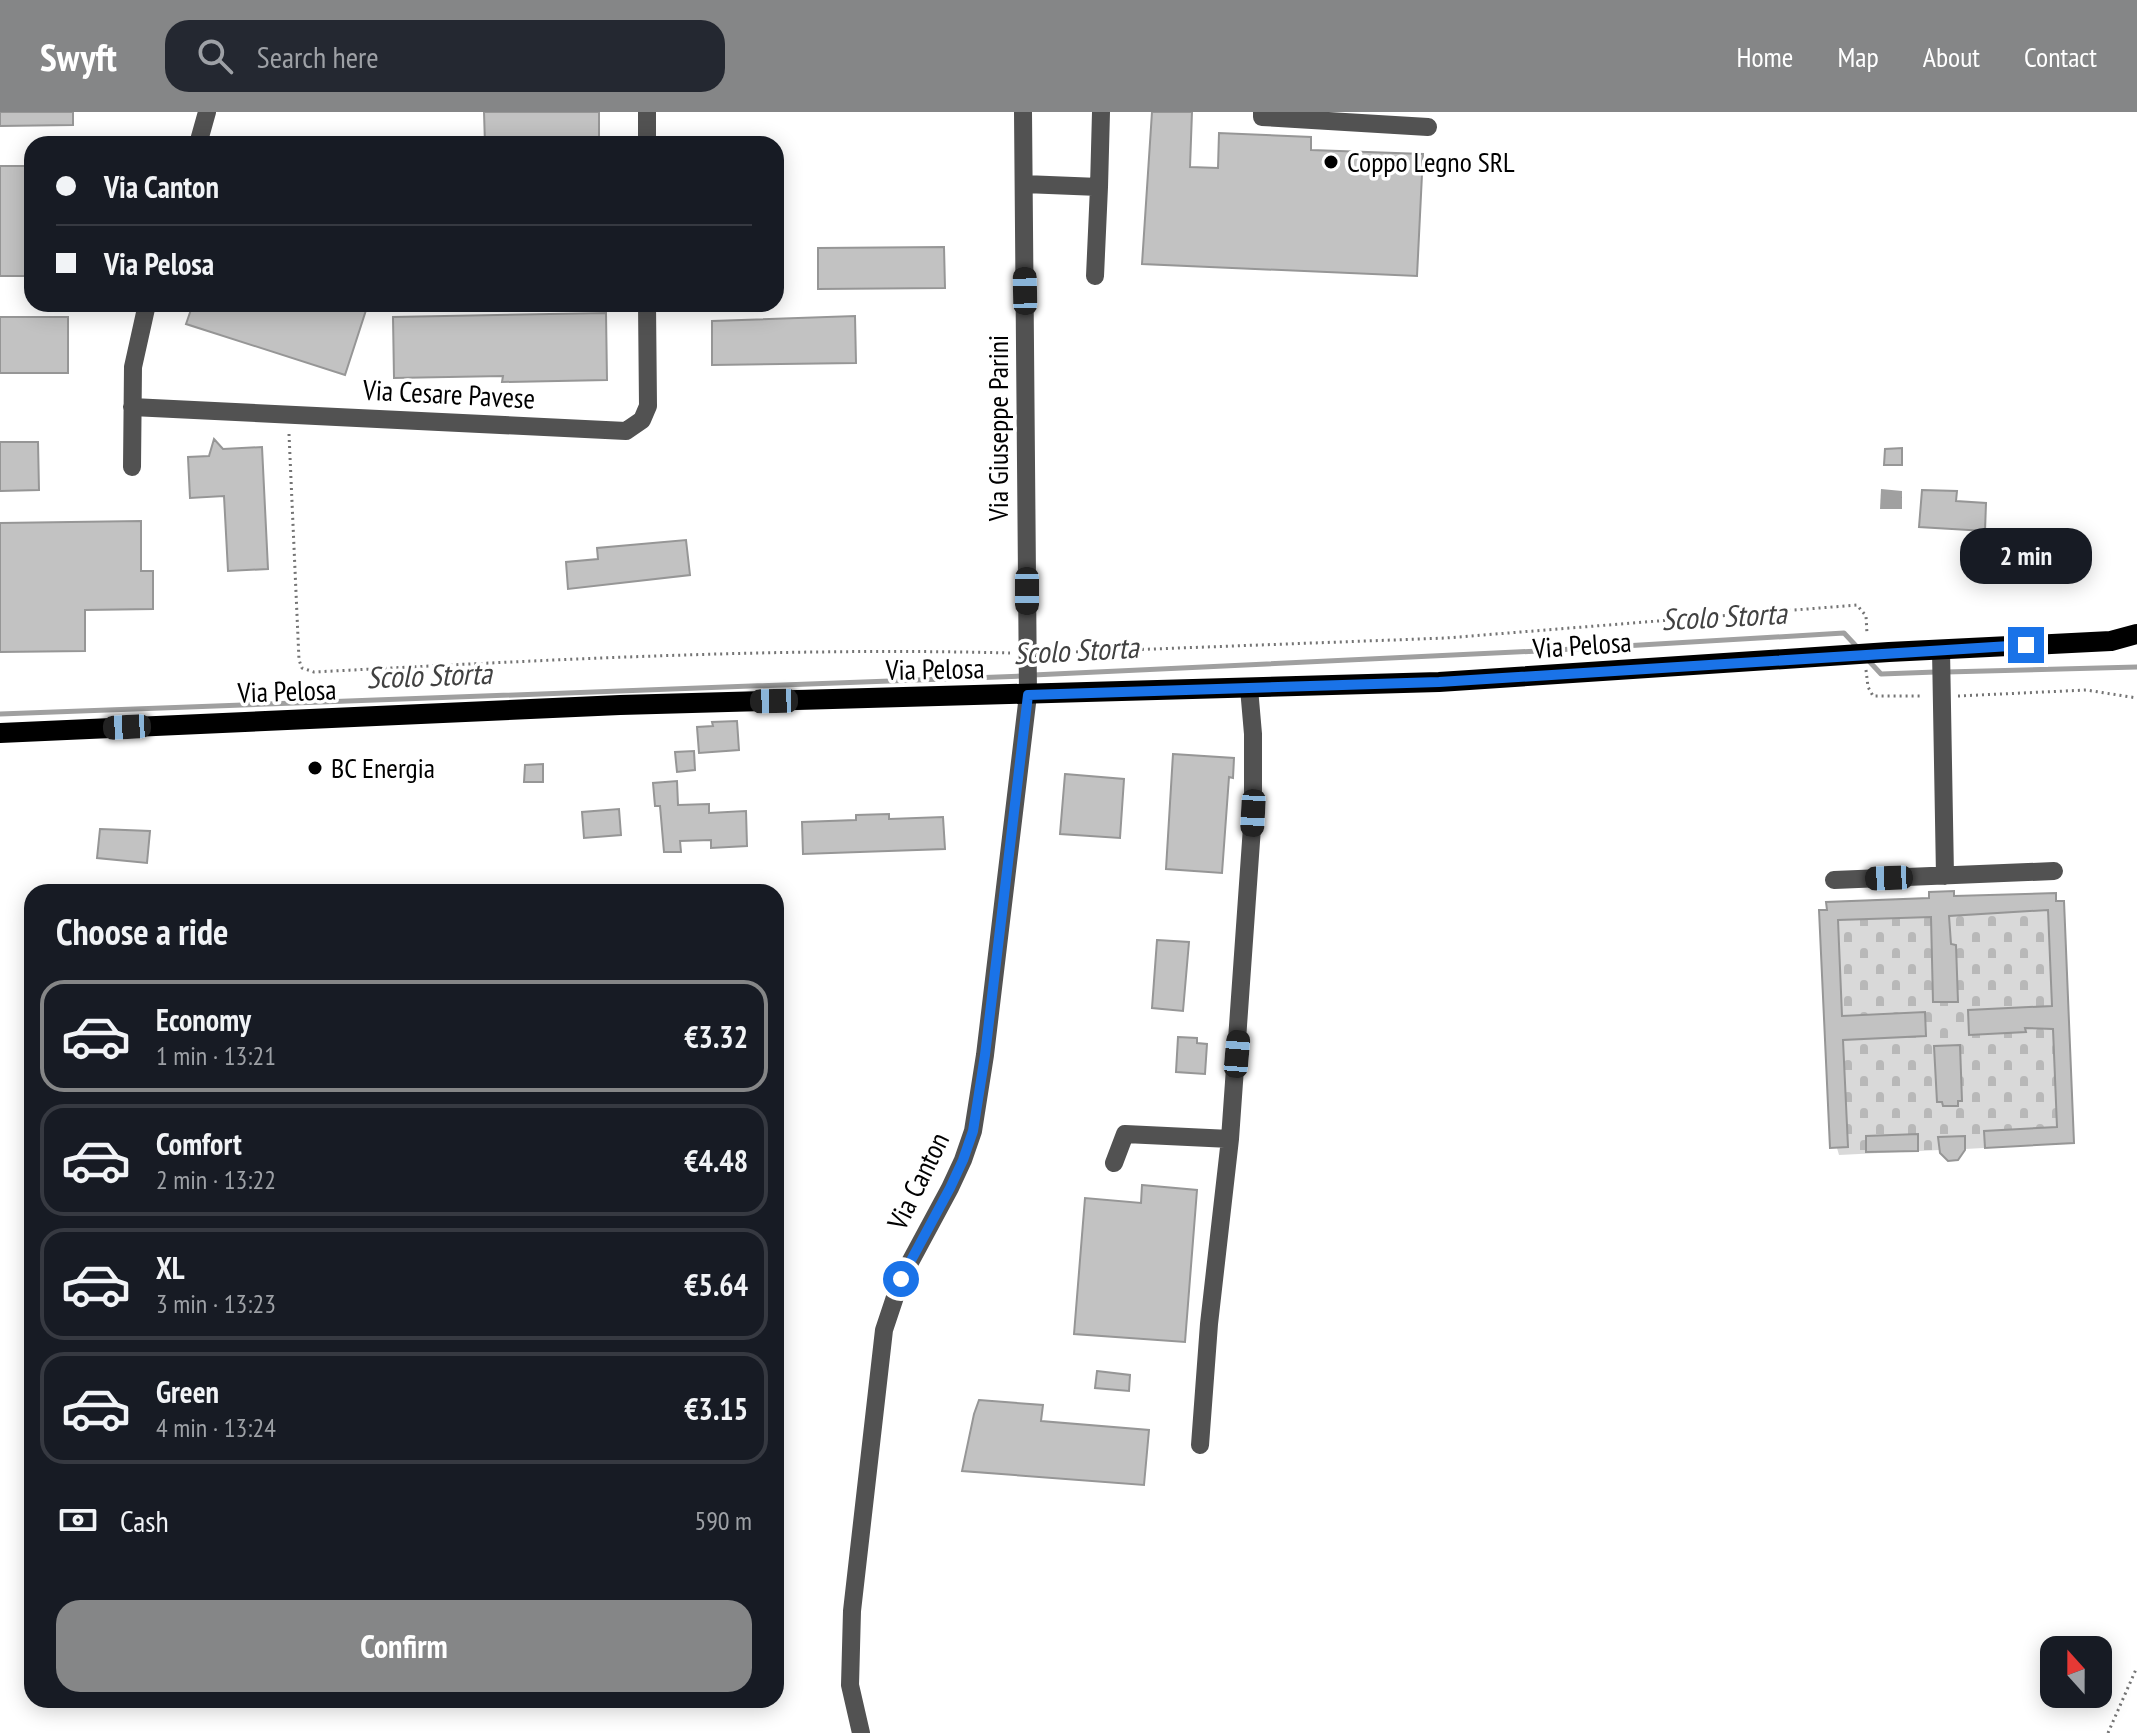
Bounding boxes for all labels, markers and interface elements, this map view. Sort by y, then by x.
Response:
search box [165,20,725,92]
text: Swyft [40,32,117,81]
icon: search [193,34,237,78]
text: Search here [257,37,379,76]
text: Home [1737,38,1793,75]
text: Map [1837,38,1879,75]
text: About [1923,38,1980,75]
text: Contact [2024,38,2097,75]
place label: Coppo Legno SRL [1347,143,1515,180]
marker: Coppo Legno SRL [1322,153,1340,171]
text: Via Canton [104,167,219,206]
text: Via Pelosa [104,244,214,283]
car [1013,267,1037,315]
street label: Via Giuseppe Parini [979,335,1016,522]
street label: Via Cesare Pavese [361,370,536,416]
callout: 2 min [1960,529,2092,585]
text: 2 min [2000,539,2052,572]
car [1015,567,1039,615]
water label: Scolo Storta [1660,593,1789,638]
street label: Via Pelosa [1530,623,1633,666]
water label: Scolo Storta [1012,627,1141,672]
route end [2008,627,2044,663]
street label: Via Pelosa [884,649,985,688]
water label: Scolo Storta [366,653,494,696]
street label: Via Pelosa [236,670,337,711]
car [750,689,798,713]
car [102,714,152,740]
place label: BC Energia [331,749,435,786]
marker: BC Energia [306,759,324,777]
car [1240,788,1266,838]
car [1865,865,1913,891]
text: Choose a ride [56,908,228,955]
icon: car [60,1000,132,1072]
text: Economy [156,1000,251,1039]
text: €3.32 [684,1017,748,1056]
car [1223,1029,1251,1079]
text: 1 min · 13:21 [156,1039,276,1072]
icon: car [60,1124,132,1196]
text: Comfort [156,1124,242,1163]
street label: Via Canton [878,1126,957,1237]
text: €4.48 [684,1141,748,1180]
text: 2 min · 13:22 [156,1163,276,1196]
icon: car [60,1248,132,1320]
text: XL [156,1248,185,1287]
route start [883,1261,919,1297]
text: €5.64 [684,1265,748,1304]
text: 3 min · 13:23 [156,1287,276,1320]
icon: car [60,1372,132,1444]
text: Green [156,1372,219,1411]
text: €3.15 [684,1389,748,1428]
text: 4 min · 13:24 [156,1411,276,1444]
icon: cash [56,1498,100,1542]
text: Cash [120,1501,169,1540]
text: 590 m [694,1504,752,1537]
button: Confirm [56,1600,752,1692]
north arrow [2040,1636,2112,1708]
map controls [2040,1636,2112,1708]

